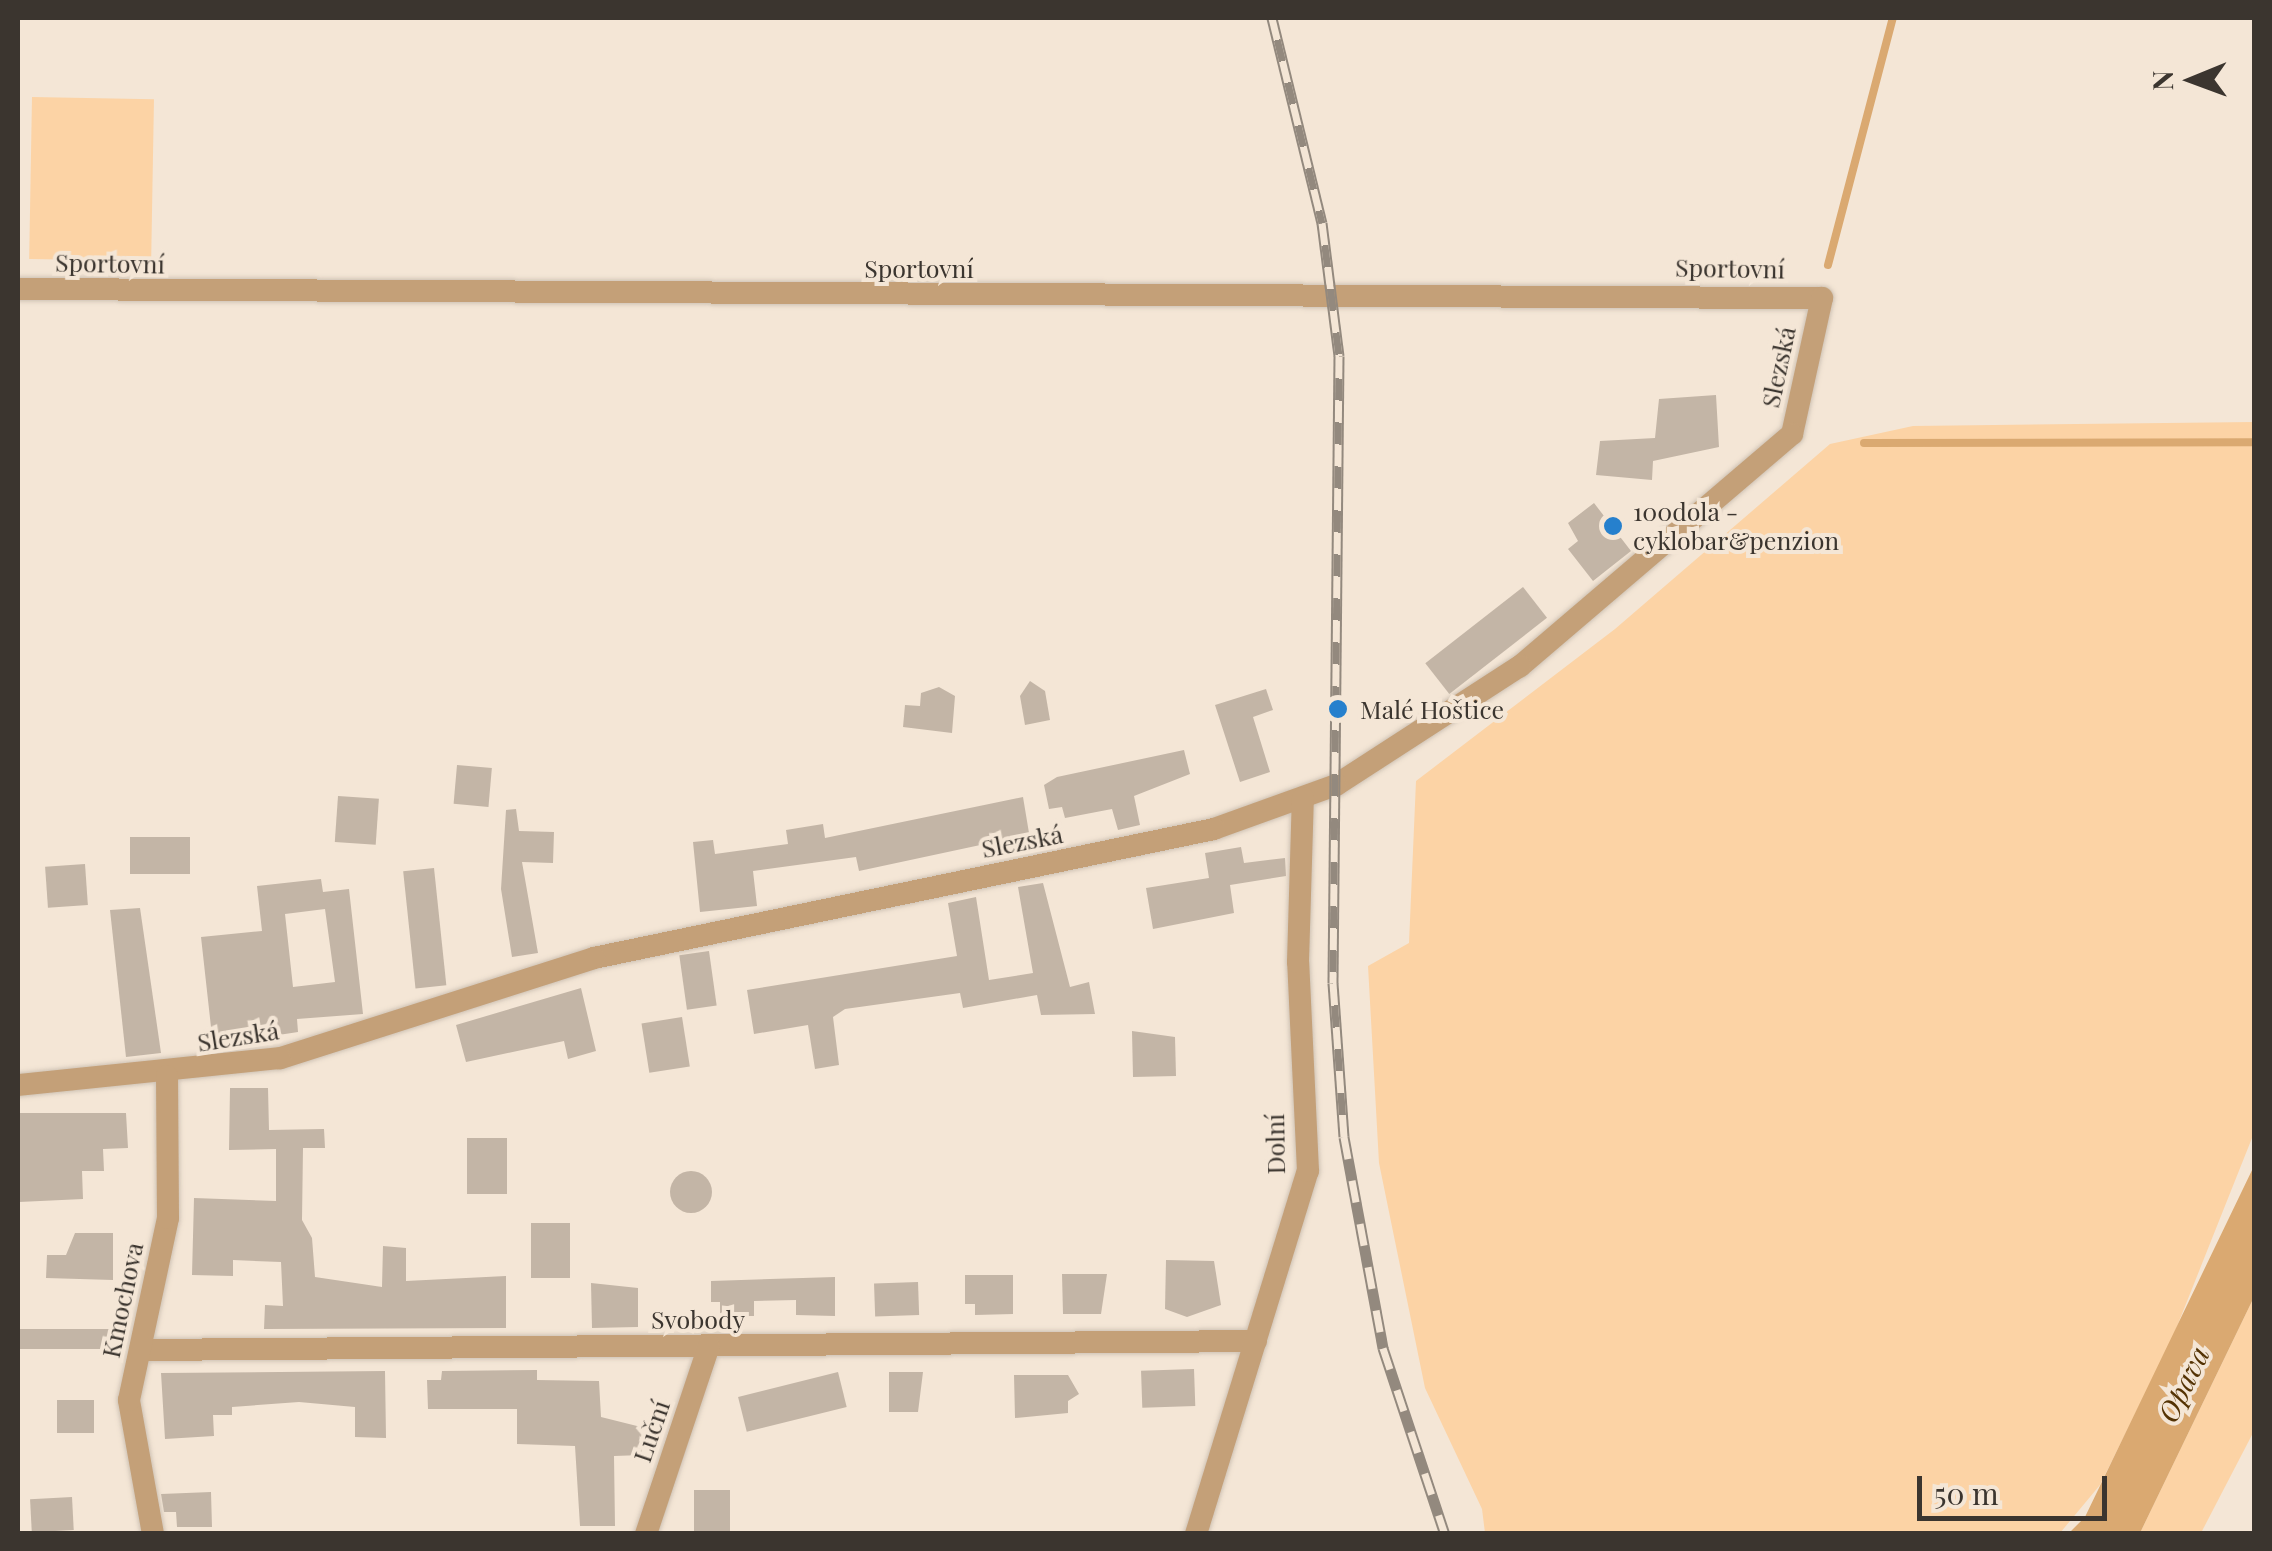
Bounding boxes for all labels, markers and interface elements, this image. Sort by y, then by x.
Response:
north arrow [2142,30,2242,130]
text: N [2143,70,2180,91]
street label: Sportovní [55,247,165,279]
street label: Sportovní [1675,252,1785,284]
street label: Sportovní [864,253,974,283]
street label: Slezská [1755,324,1801,410]
place label: 100dola - cyklobar&penzion [1633,497,1839,556]
marker: 100dola - cyklobar&penzion [1602,515,1624,537]
place label: Malé Hoštice [1360,694,1504,724]
marker: Malé Hoštice [1325,696,1351,722]
street label: Slezská [979,818,1065,864]
street label: Slezská [195,1015,281,1057]
street label: Dolní [1259,1113,1291,1175]
street label: Kmochova [95,1240,149,1360]
street label: Svobody [651,1304,745,1334]
water label: Opava [2150,1341,2216,1427]
street label: Luční [626,1396,676,1466]
scale bar [1922,1456,2112,1518]
text: 50 m [1934,1473,1999,1513]

